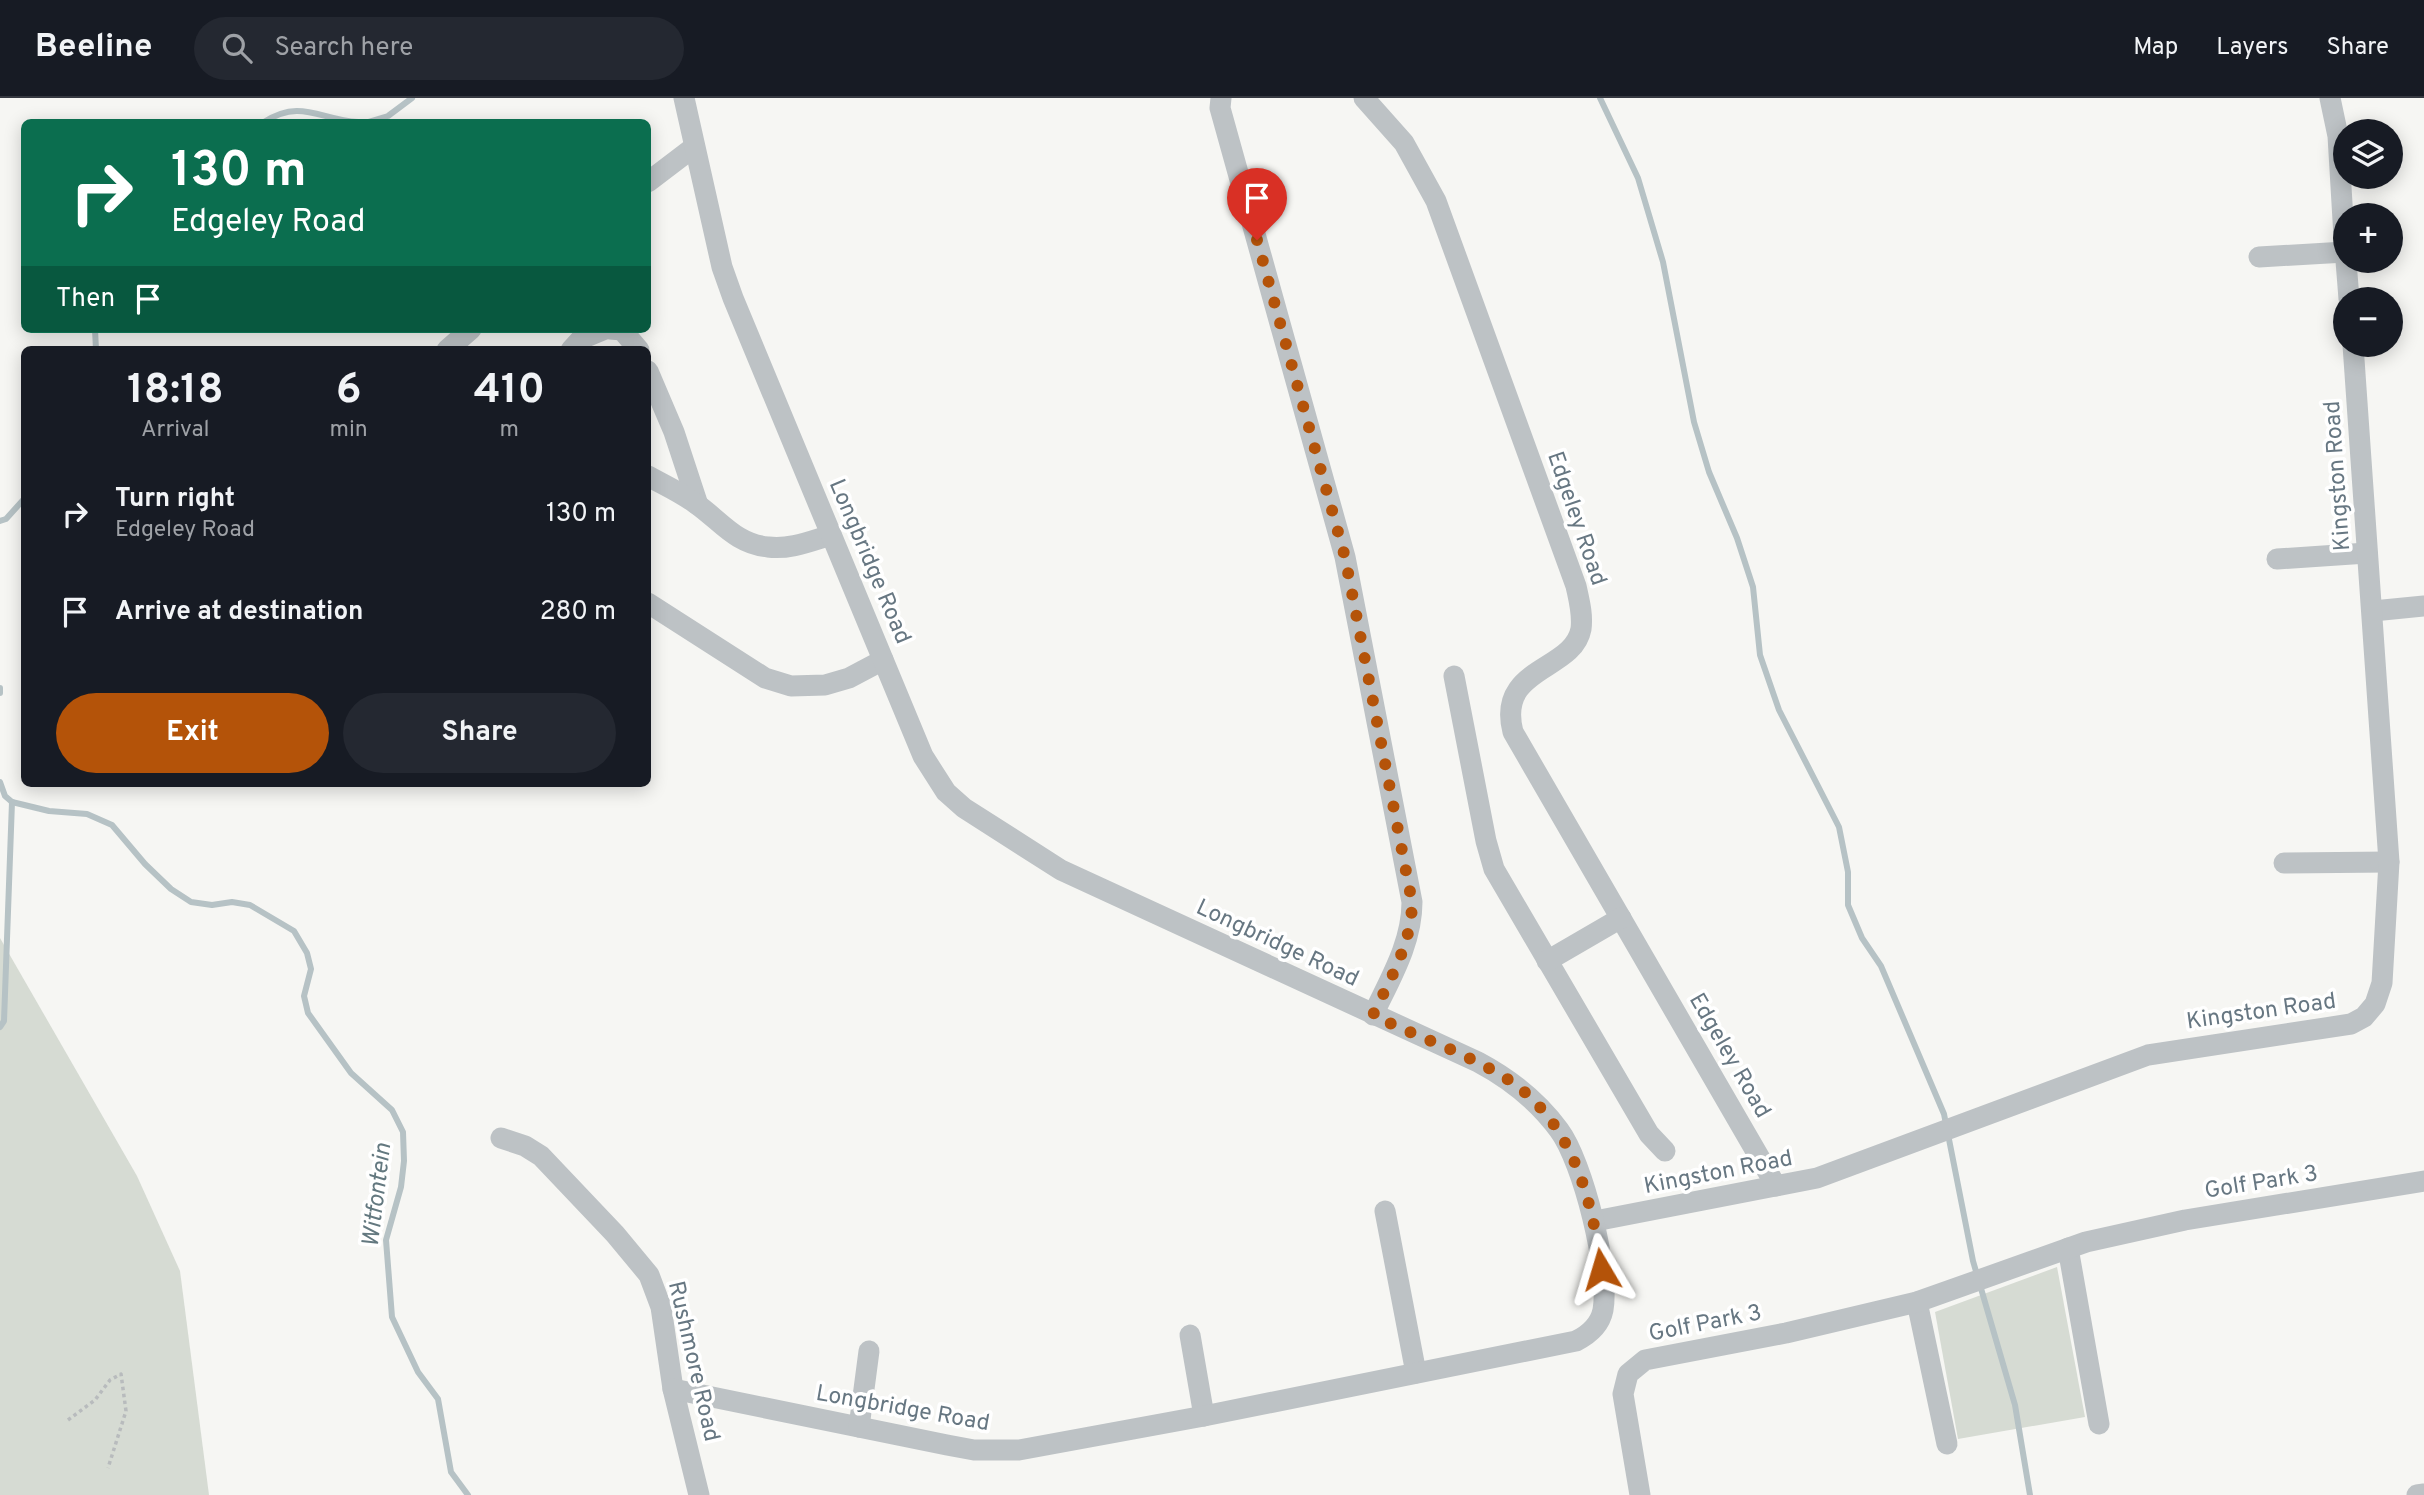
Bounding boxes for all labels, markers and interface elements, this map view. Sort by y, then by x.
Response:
search box [194,17,684,80]
text: Beeline [35,27,152,69]
icon: search [218,29,256,67]
text: Search here [274,32,413,65]
text: Map [2133,33,2178,63]
text: Layers [2216,33,2288,63]
text: Share [2326,33,2389,63]
map controls [2333,119,2403,357]
button: layers [2333,119,2403,189]
text: 130 m [171,142,307,204]
icon: right [56,147,147,238]
pin [1227,168,1287,240]
icon: arrive [1238,179,1276,217]
text: Edgeley Road [171,203,366,243]
button: + [2333,203,2403,273]
icon: arrive [129,280,167,318]
text: Then [56,283,115,316]
button: − [2333,287,2403,357]
text: 18:18 [127,365,224,418]
text: 6 [336,365,362,418]
text: 410 [474,365,545,418]
street label: Kingston Road [2319,400,2358,552]
text: Arrival [141,416,210,445]
text: min [329,416,368,445]
text: m [500,416,519,445]
street label: Edgeley Road [1539,448,1612,590]
street label: Longbridge Road [821,475,916,649]
text: Turn right [115,483,235,516]
icon: right [56,495,94,533]
text: 130 m [546,498,616,531]
text: Edgeley Road [115,516,255,545]
icon: arrive [56,593,94,631]
text: Arrive at destination [115,596,363,629]
text: 280 m [540,596,616,629]
button: Exit [56,693,329,773]
button: Share [343,693,616,773]
street label: Longbridge Road [1191,894,1363,995]
street label: Edgeley Road [1681,988,1776,1124]
street label: Kingston Road [2185,988,2338,1037]
water label: Witfontein [357,1141,399,1249]
street label: Kingston Road [1642,1145,1795,1202]
street label: Golf Park 3 [2203,1160,2320,1207]
position arrow [1564,1232,1638,1306]
street label: Rushmore Road [660,1278,725,1445]
street label: Golf Park 3 [1647,1299,1764,1350]
street label: Longbridge Road [813,1380,992,1439]

